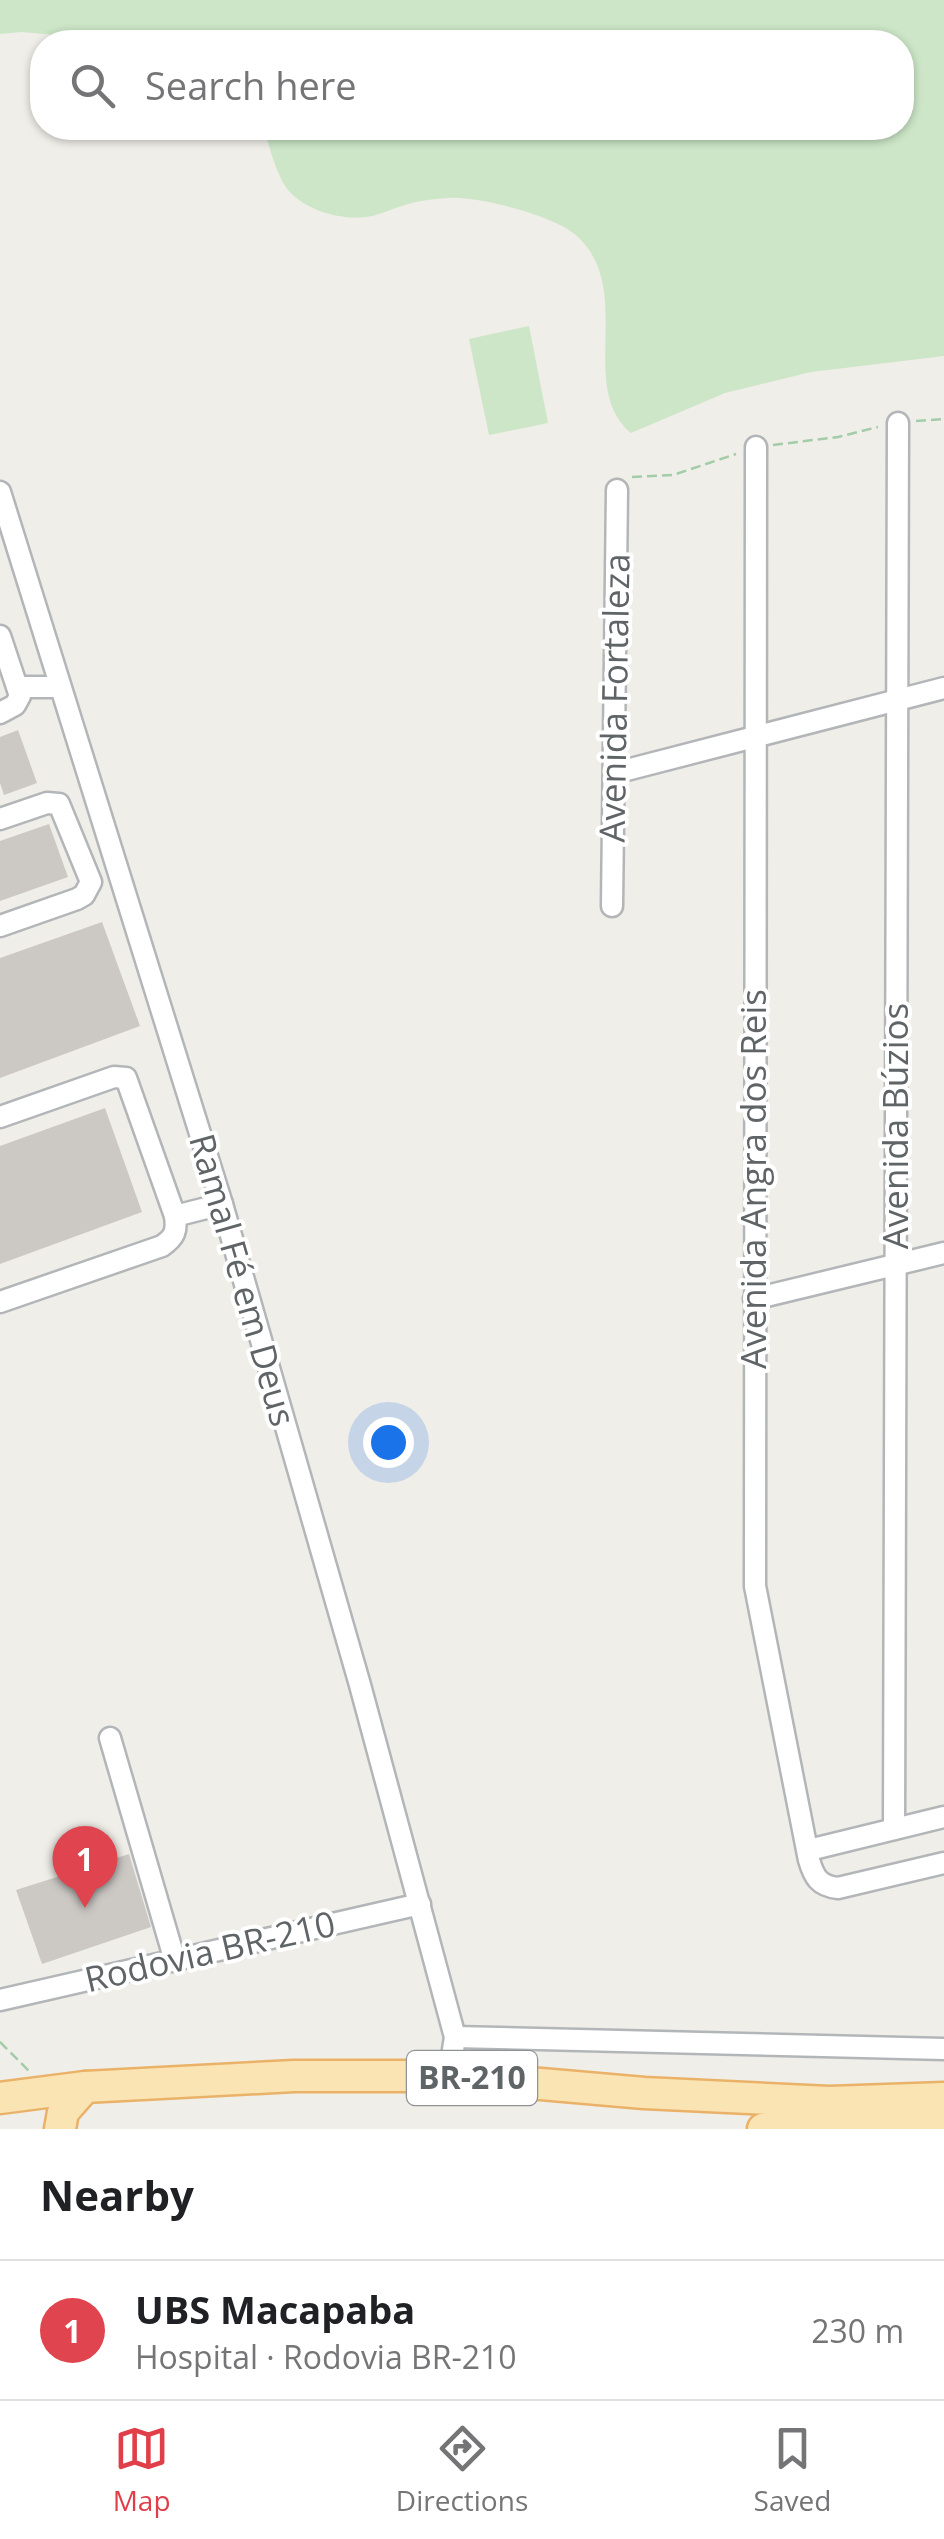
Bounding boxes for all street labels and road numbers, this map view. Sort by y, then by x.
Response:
street label: Avenida Fortaleza [587,553,640,843]
street label: Avenida Angra dos Reis [729,989,776,1369]
street label: Avenida Búzios [871,1003,918,1249]
street label: Ramal Fé em Deus [179,1128,308,1431]
street label: Rodovia BR-210 [80,1899,339,2002]
road number: BR-210 [407,2051,537,2105]

